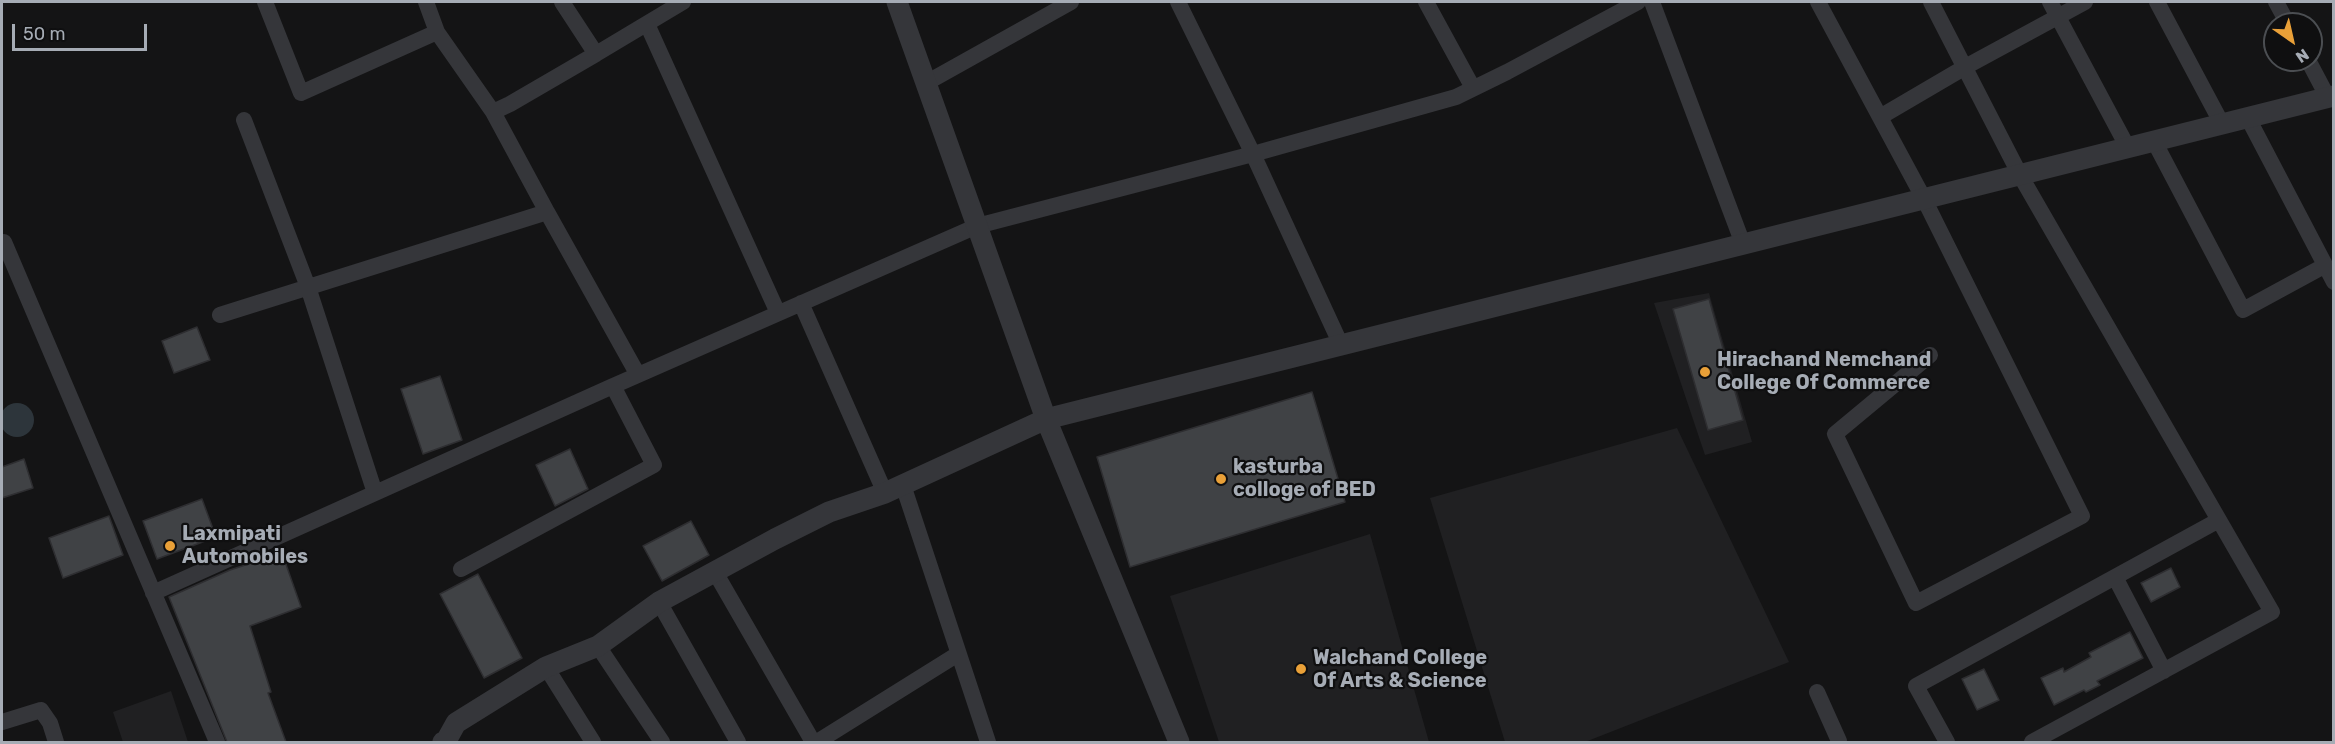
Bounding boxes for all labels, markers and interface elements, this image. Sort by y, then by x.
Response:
scale bar [15,12,150,50]
north arrow [2263,12,2323,72]
text: 50 m [23,23,66,45]
text: N [2292,45,2312,67]
place label: Hirachand Nemchand College Of Commerce [1717,348,1931,395]
marker: Hirachand Nemchand College Of Commerce [1698,365,1712,379]
place label: kasturba colloge of BED [1233,455,1376,502]
marker: kasturba colloge of BED [1214,472,1228,486]
place label: Laxmipati Automobiles [182,522,308,569]
marker: Laxmipati Automobiles [163,539,177,553]
place label: Walchand College Of Arts & Science [1313,646,1487,693]
marker: Walchand College Of Arts & Science [1294,662,1308,676]

